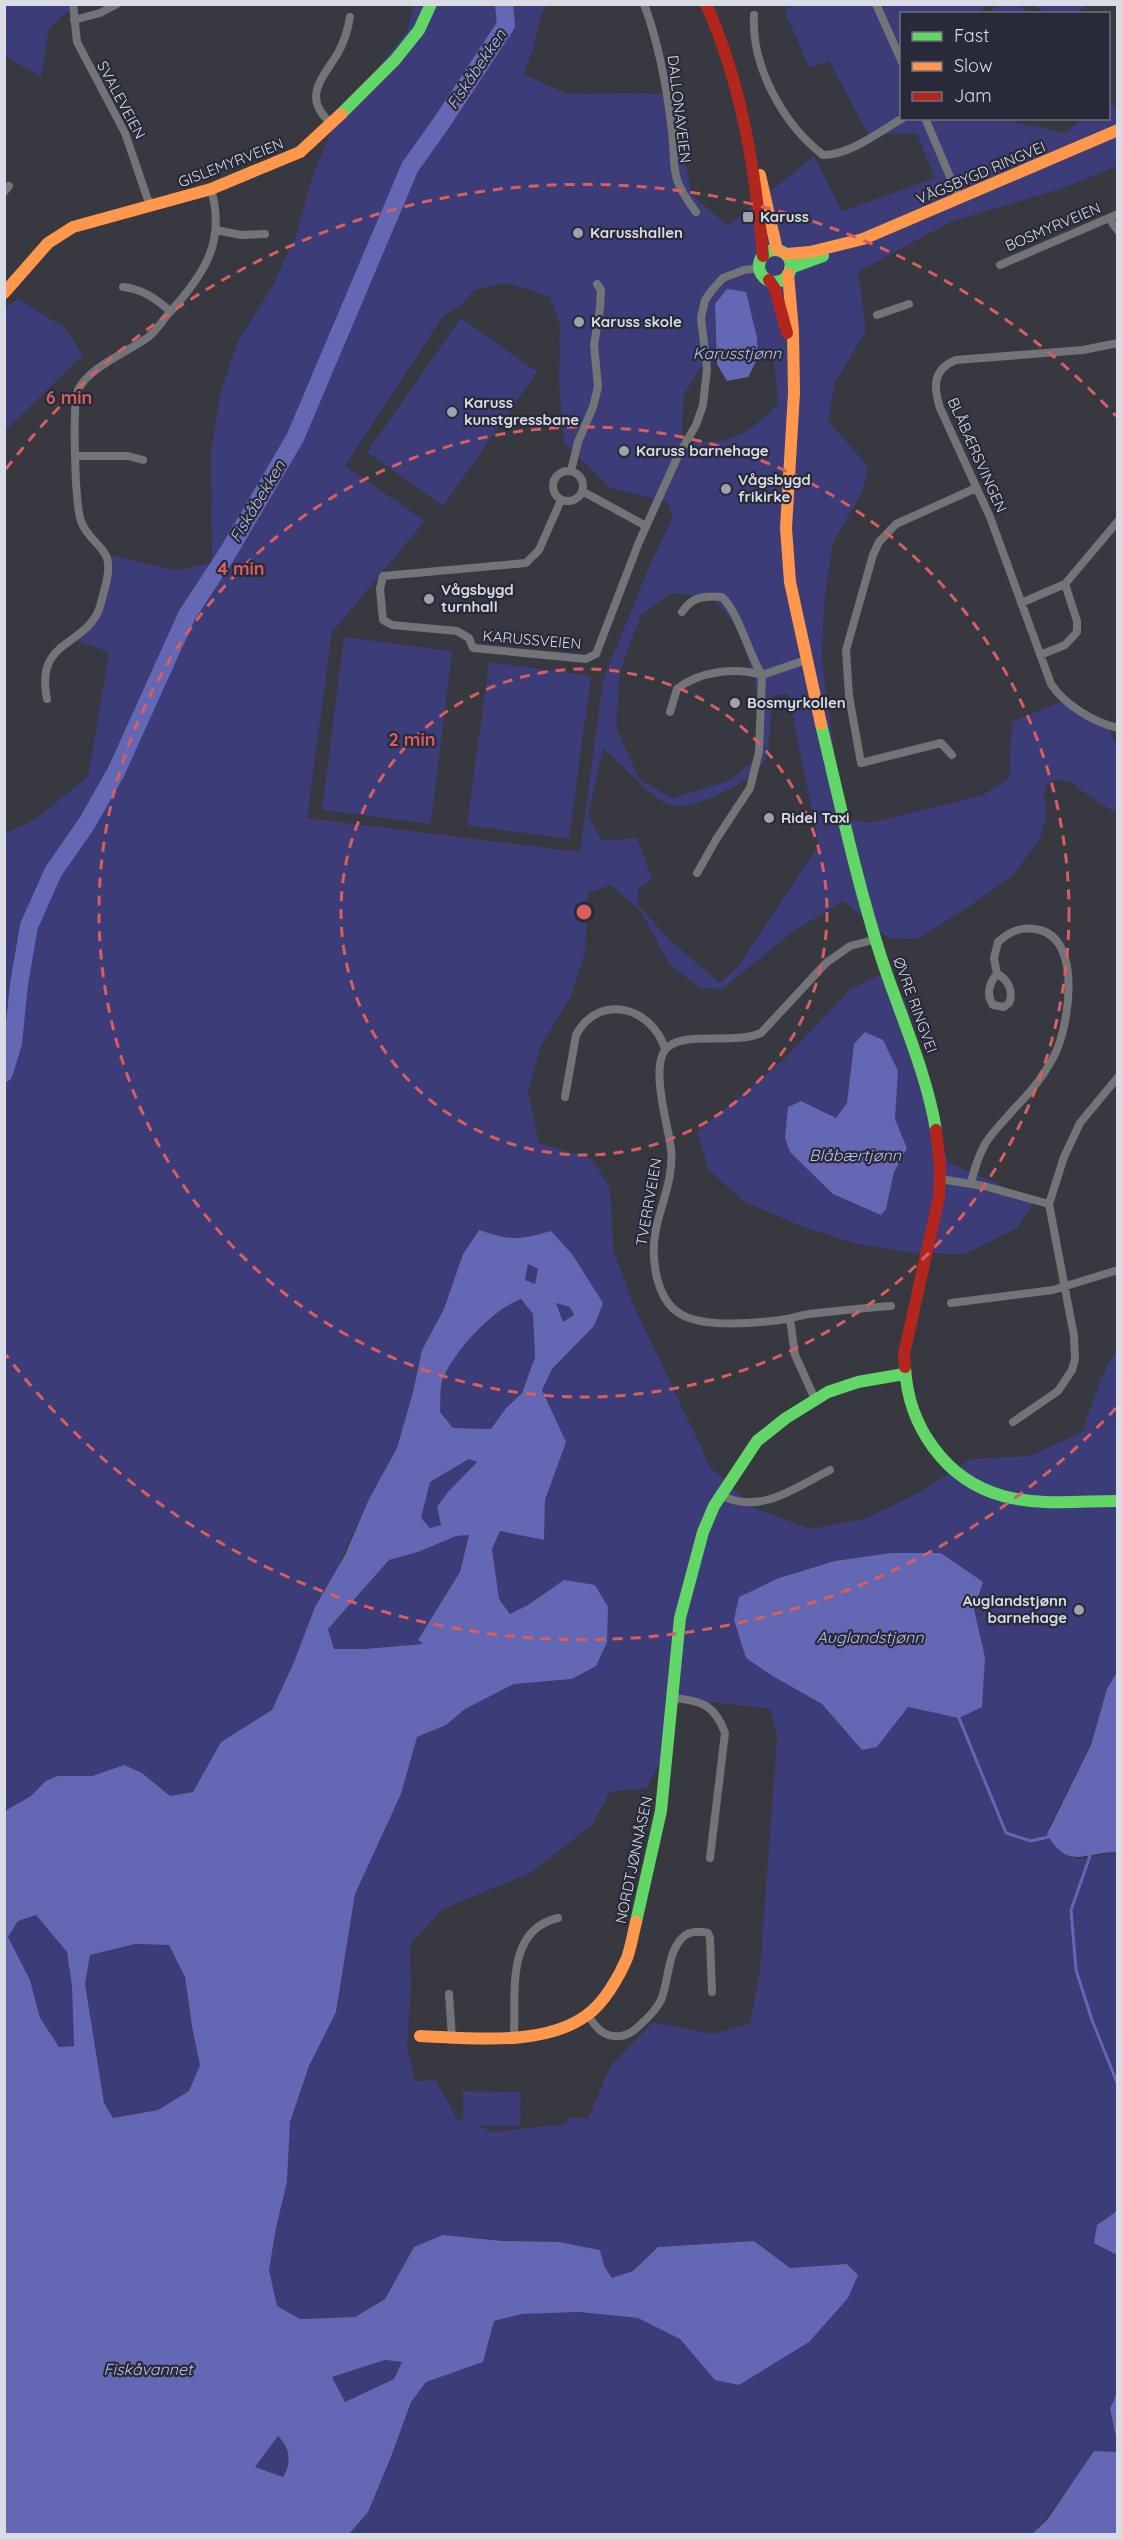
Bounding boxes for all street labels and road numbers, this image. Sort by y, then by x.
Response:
street label: DALLONAVEIEN [663,54,696,164]
street label: SVALEVEIEN [93,57,150,142]
street label: GISLEMYRVEIEN [175,134,286,191]
street label: VÅGSBYGD RINGVEI [913,137,1048,208]
street label: BOSMYRVEIEN [1002,198,1103,255]
street label: BLÅBÆRSVINGEN [944,394,1011,515]
street label: KARUSSVEIEN [482,626,582,653]
street label: ØVRE RINGVEI [889,954,942,1055]
street label: TVERRVEIEN [631,1156,666,1248]
street label: NORDTJØNNÅSEN [611,1794,656,1925]

